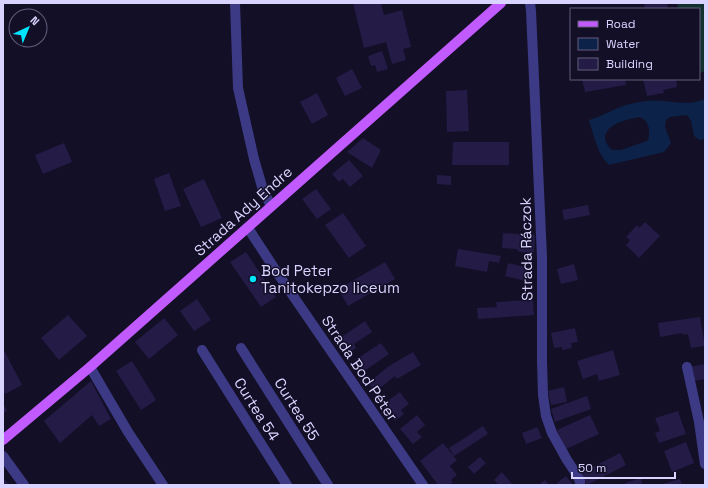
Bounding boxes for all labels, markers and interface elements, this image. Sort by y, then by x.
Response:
north arrow [8,8,48,48]
legend [570,8,700,80]
text: N [27,13,42,28]
text: Road [606,16,635,32]
text: Water [606,36,640,52]
text: Building [606,56,653,72]
street label: Strada Ady Endre [190,162,296,260]
street label: Strada Ráczok [516,197,536,301]
place label: Bod Peter Tanitokepzo liceum [261,261,400,297]
marker: Bod Peter Tanitokepzo liceum [248,274,258,284]
street label: Strada Bod Péter [318,312,403,425]
street label: Curtea 54 [230,374,284,444]
street label: Curtea 55 [270,374,324,444]
scale bar [572,454,675,480]
text: 50 m [578,460,606,476]

